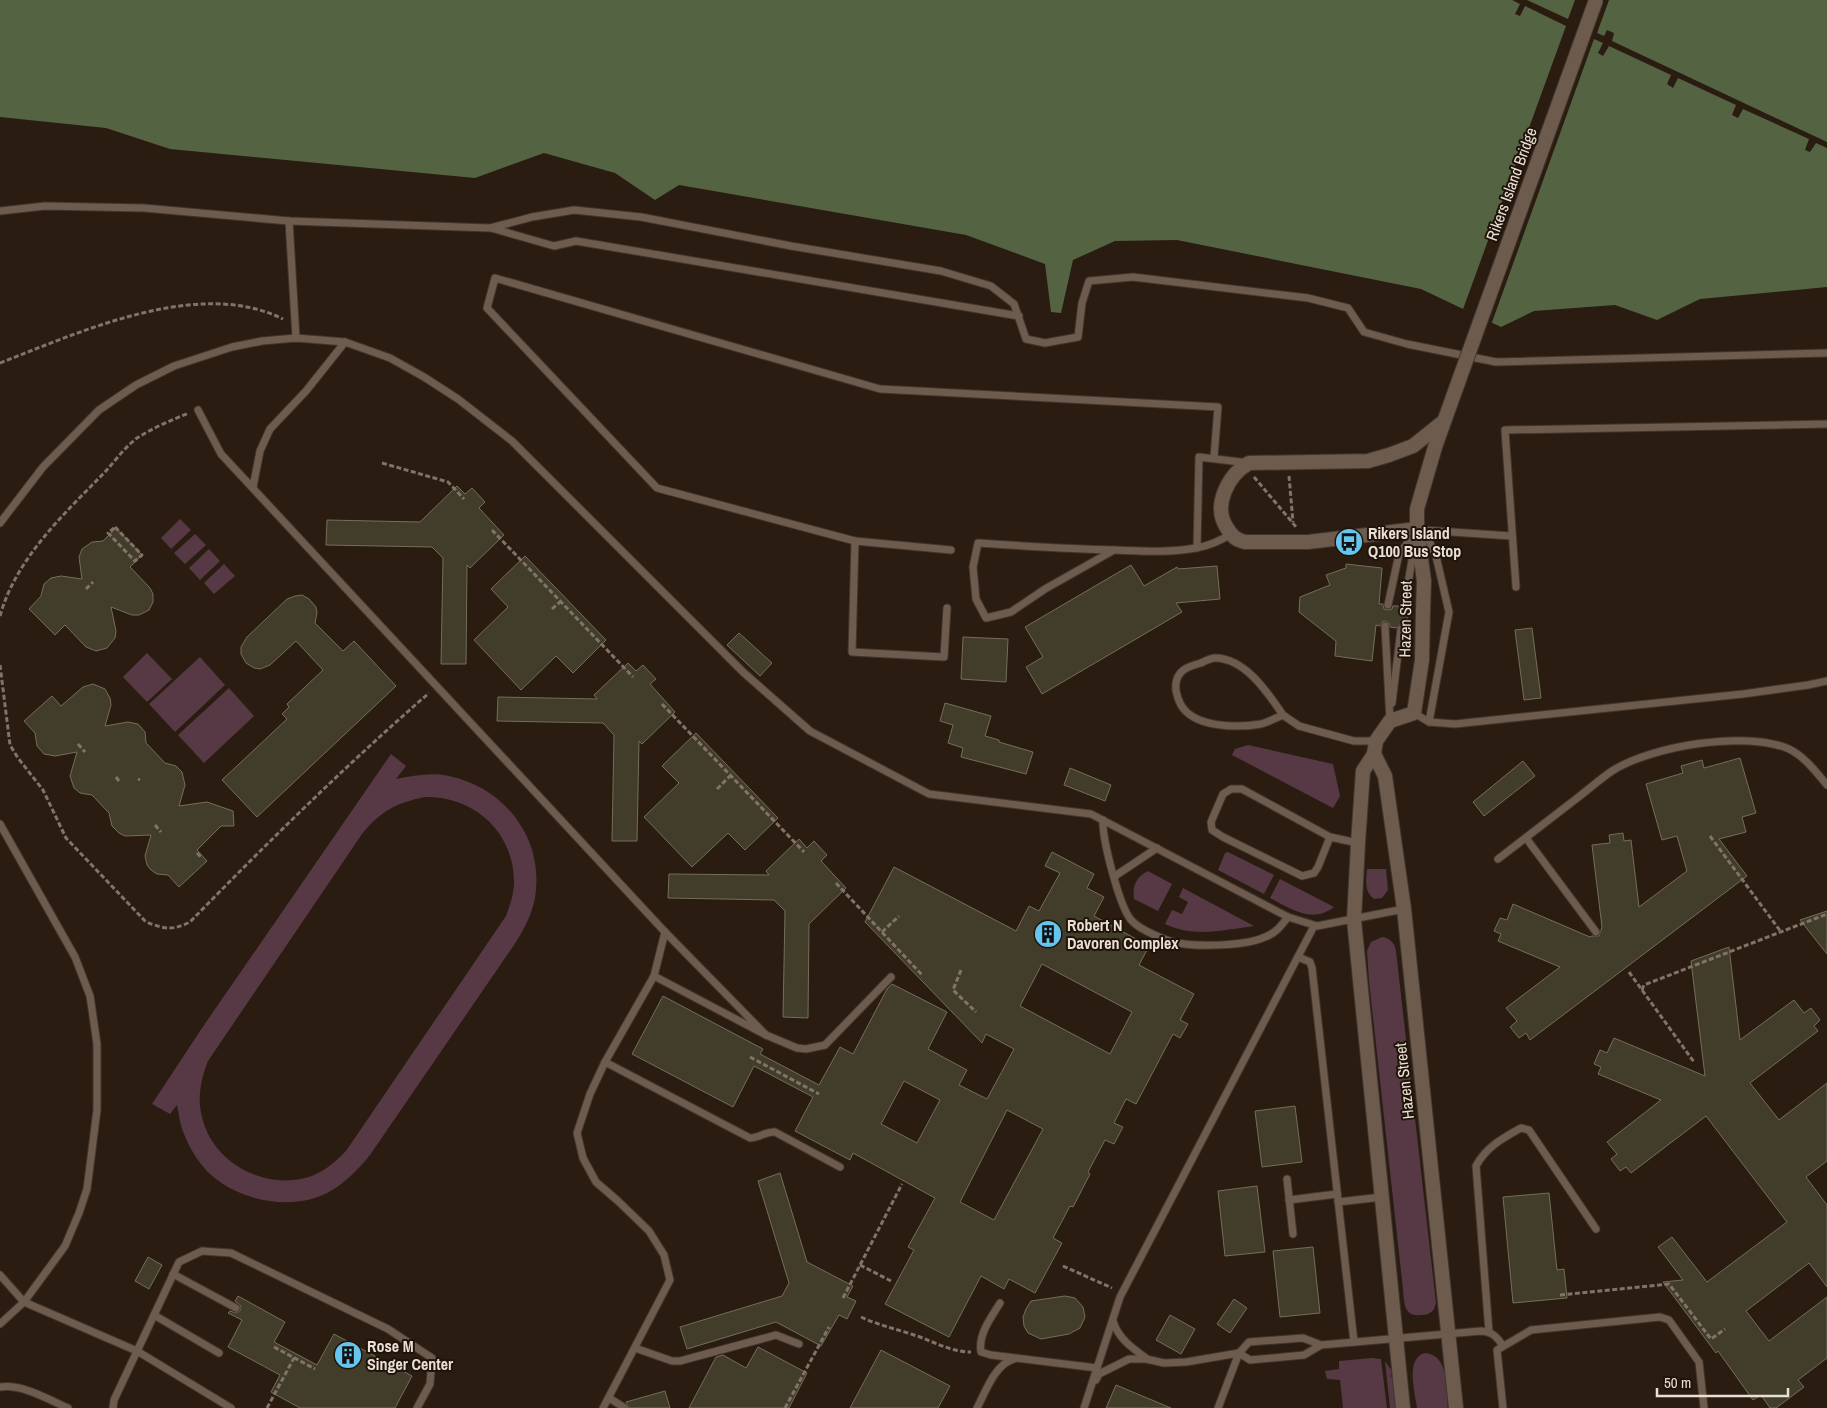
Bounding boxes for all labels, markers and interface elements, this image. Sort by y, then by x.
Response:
street label: Rikers Island Bridge [1480,124,1542,244]
place label: Rikers Island Q100 Bus Stop [1368,522,1461,562]
bus stop icon: Rikers Island Q100 Bus Stop [1334,527,1364,557]
street label: Hazen Street [1393,580,1417,657]
place label: Robert N Davoren Complex [1067,914,1179,954]
building icon: Robert N Davoren Complex [1033,919,1063,949]
street label: Hazen Street [1389,1041,1419,1120]
place label: Rose M Singer Center [367,1335,454,1375]
building icon: Rose M Singer Center [333,1340,363,1370]
scale bar [1657,1366,1788,1398]
text: 50 m [1664,1372,1691,1393]

